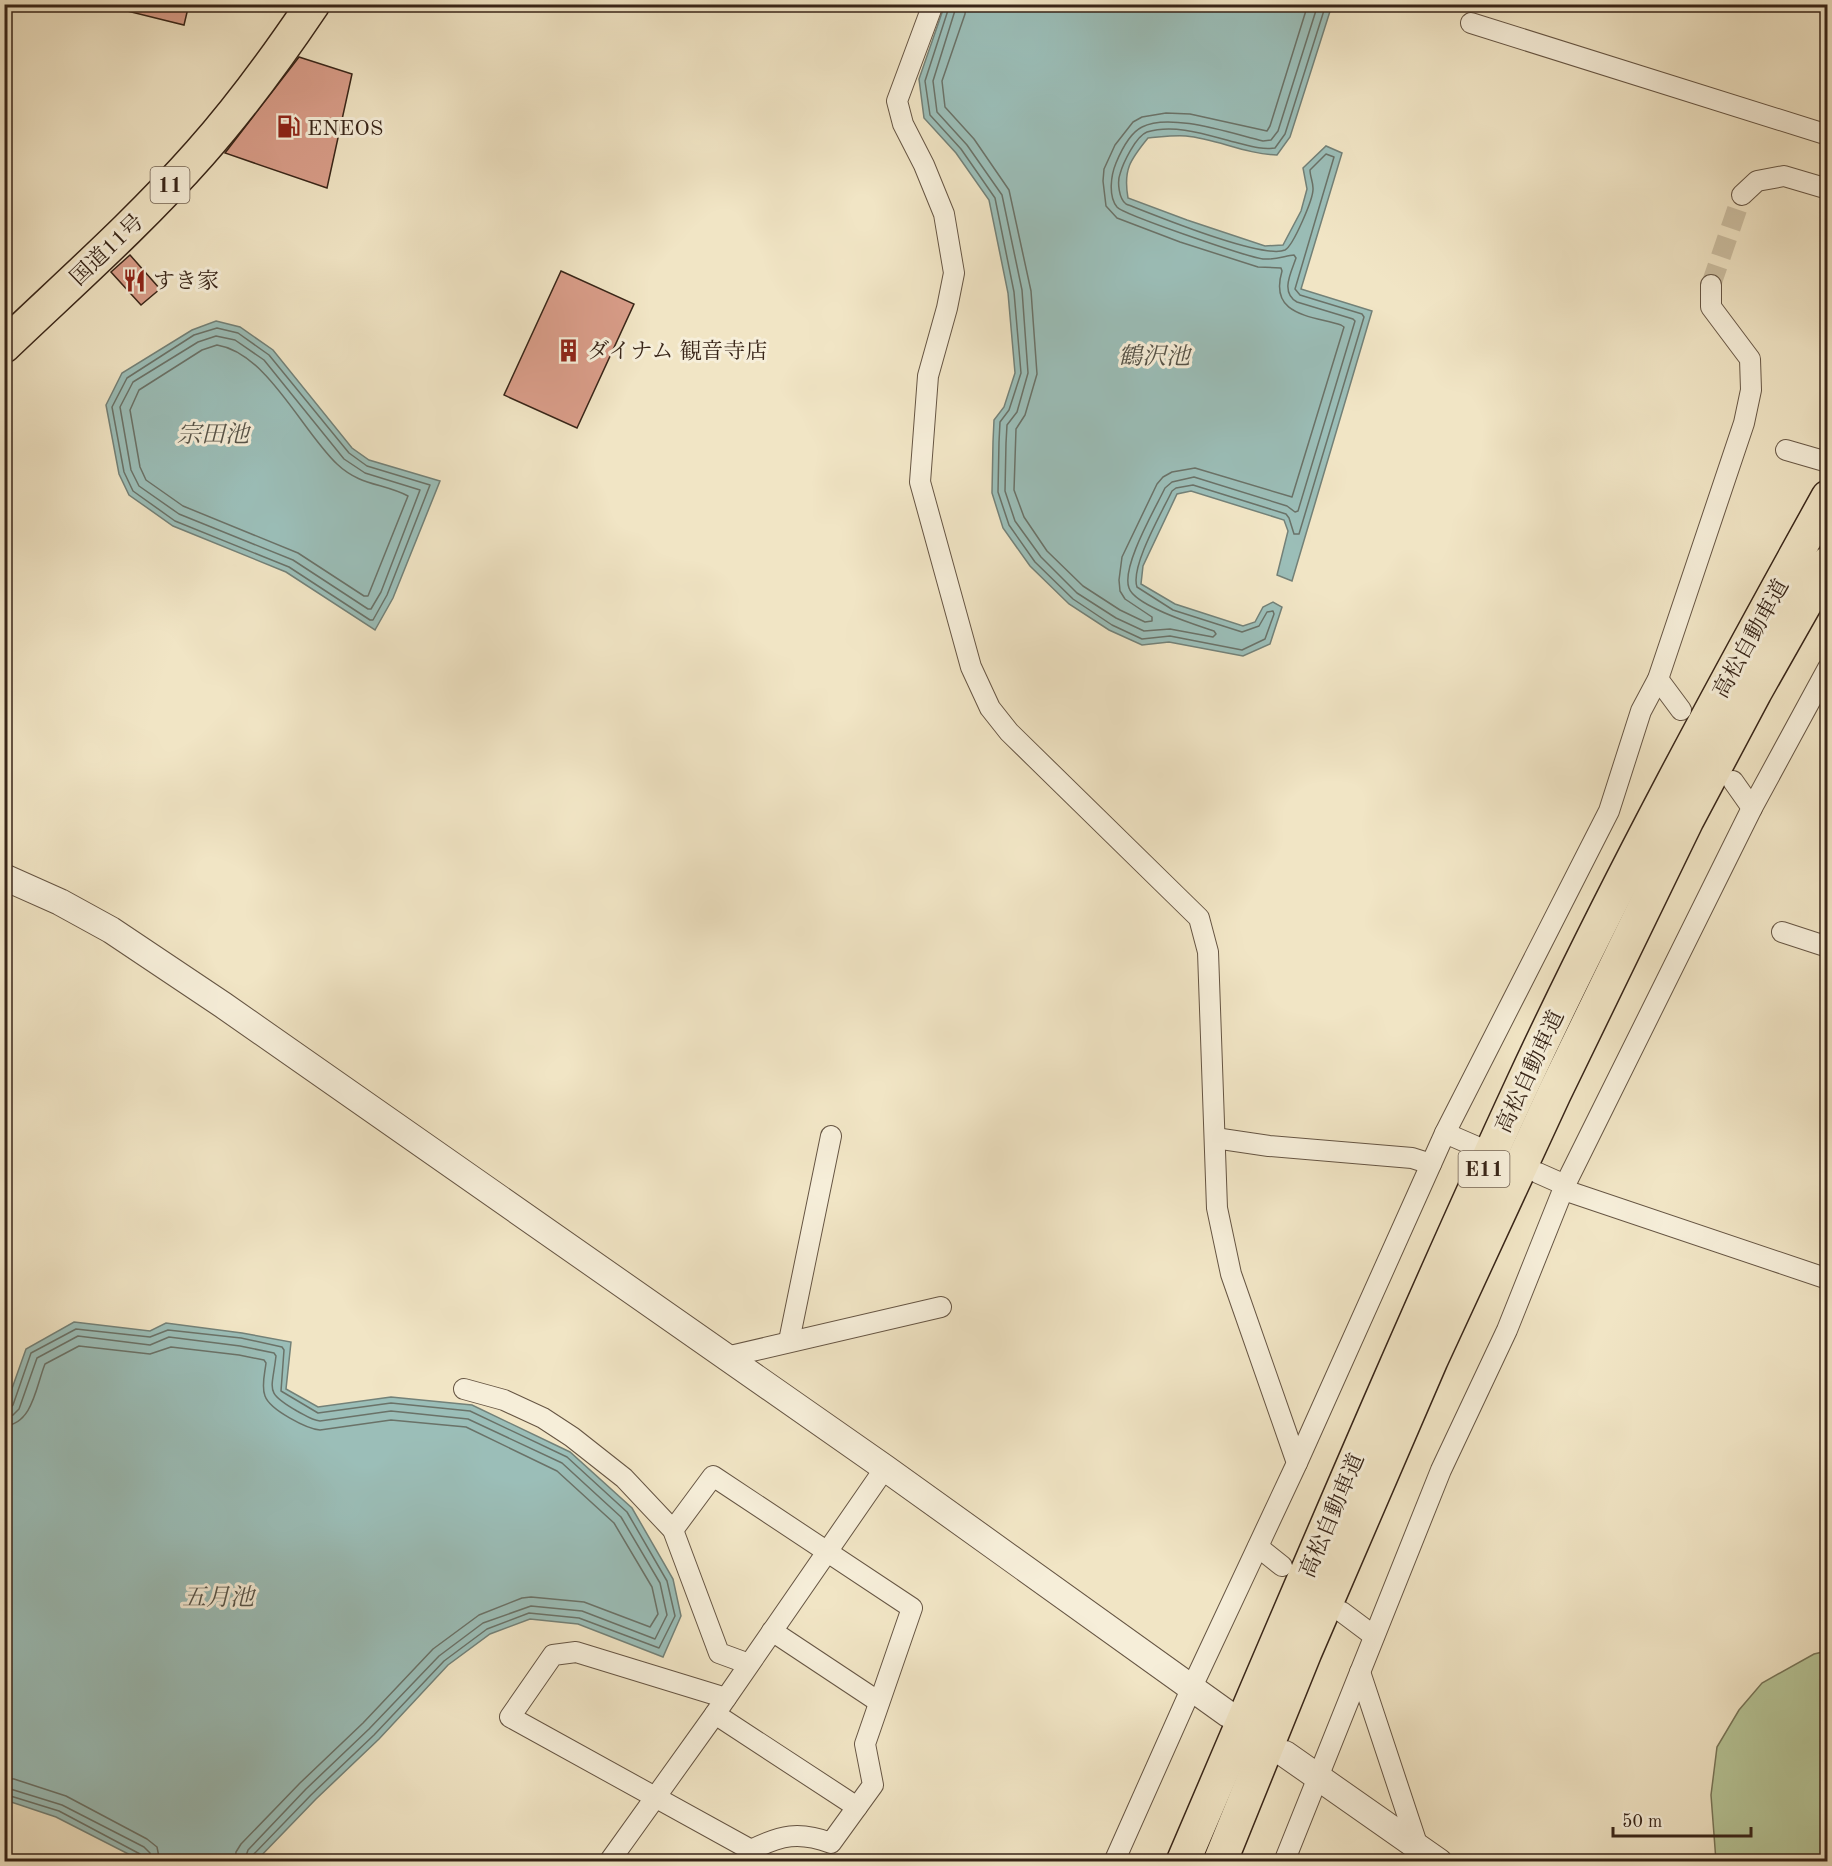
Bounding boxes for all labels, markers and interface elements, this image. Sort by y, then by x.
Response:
fuel station icon: ENEOS [276,114,302,140]
place label: ENEOS [307,118,383,140]
road number: 11 [150,167,190,203]
street label: 国道11号 [65,209,148,290]
restaurant icon: すき家 [122,267,148,293]
place label: すき家 [153,269,219,293]
building icon: ダイナム 観音寺店 [556,337,582,363]
place label: ダイナム 観音寺店 [587,339,768,363]
water label: 鶴沢池 [1118,343,1193,370]
water label: 宗田池 [177,421,252,448]
street label: 高松自動車道 [1708,575,1793,702]
street label: 高松自動車道 [1491,1007,1569,1136]
road number: E11 [1458,1151,1510,1187]
street label: 高松自動車道 [1295,1450,1369,1581]
water label: 五月池 [182,1585,257,1611]
scale bar [1613,1800,1751,1838]
text: 50 m [1622,1813,1662,1831]

